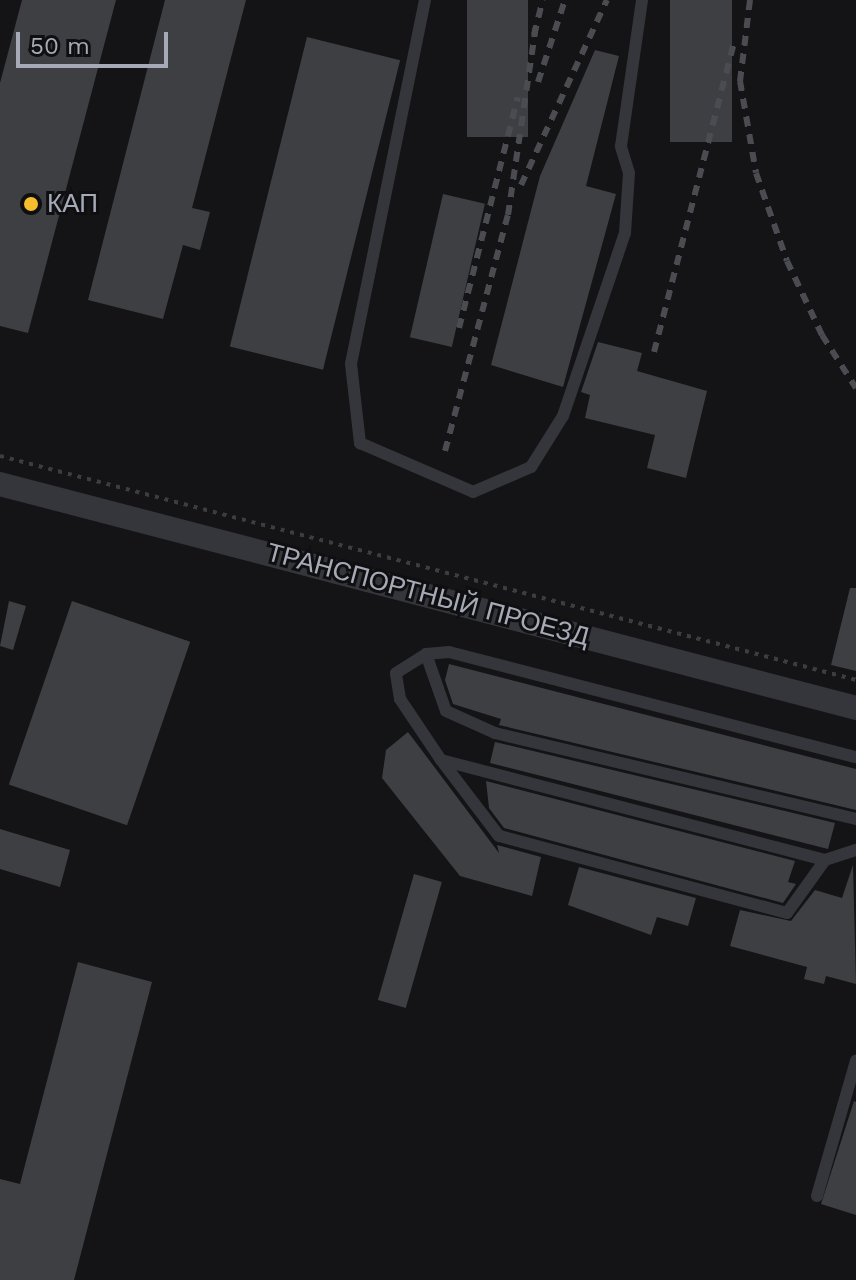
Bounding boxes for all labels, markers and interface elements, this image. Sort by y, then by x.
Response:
scale bar [20,16,172,66]
text: 50 m [30,32,90,60]
place label: КАП [47,188,98,220]
marker: КАП [22,195,40,213]
street label: ТРАНСПОРТНЫЙ ПРОЕЗД [263,537,593,653]

